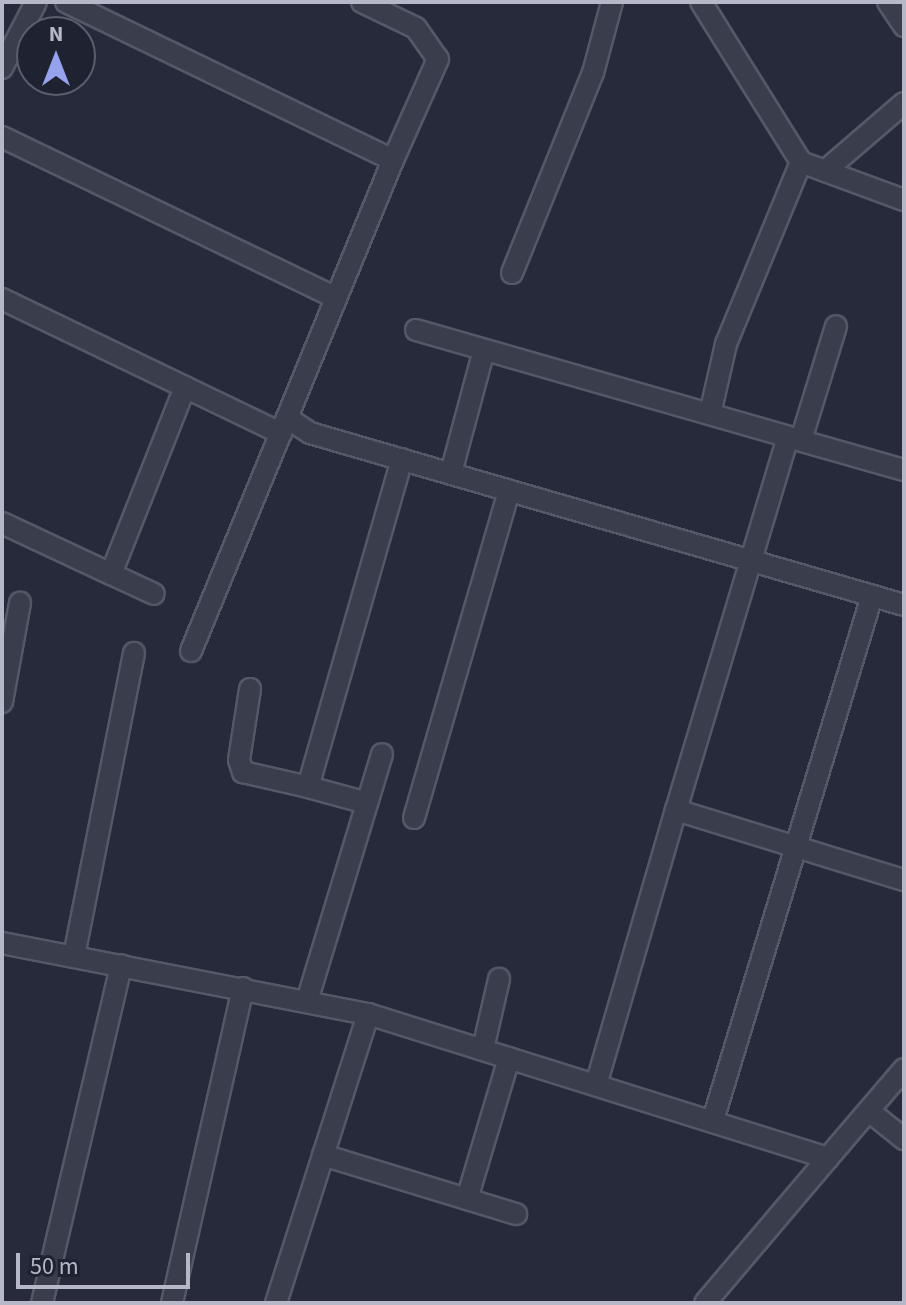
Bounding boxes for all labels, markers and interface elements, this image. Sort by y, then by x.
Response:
north arrow [16,16,96,96]
text: N [49,18,63,50]
scale bar [20,1237,194,1287]
text: 50 m [30,1249,79,1284]

